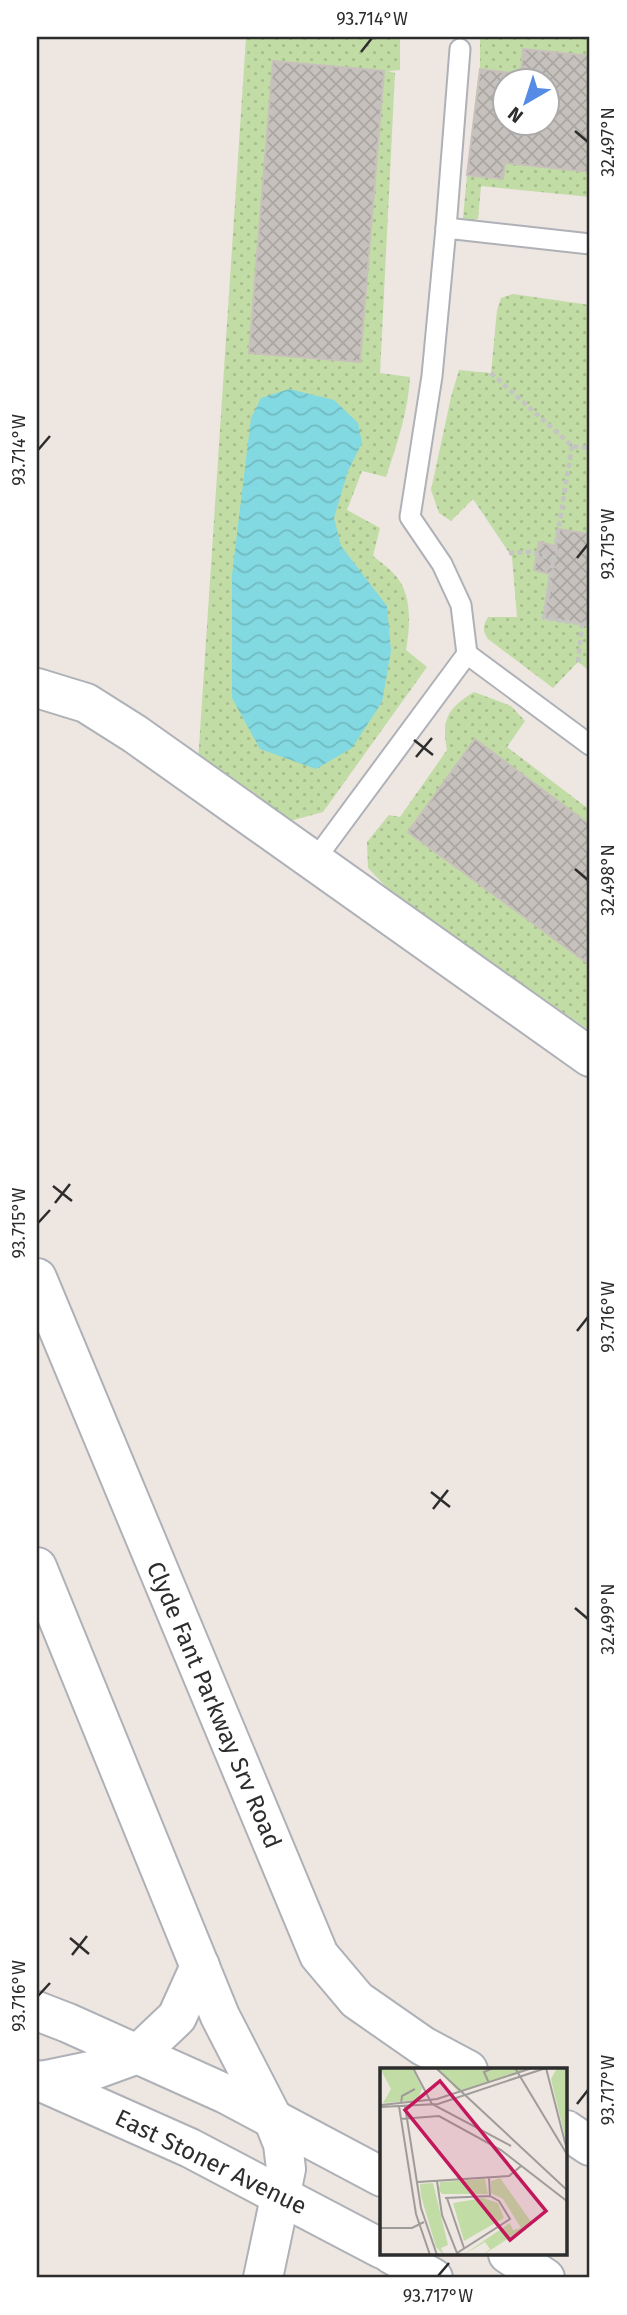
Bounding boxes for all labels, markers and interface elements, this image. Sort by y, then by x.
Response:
text: 93.714°W [336,8,408,30]
north arrow [490,66,560,136]
text: N [503,102,528,128]
text: 32.497°N [597,107,619,177]
text: 93.714°W [8,414,30,486]
text: 93.715°W [597,508,619,579]
text: 32.498°N [597,844,619,916]
text: 93.715°W [8,1187,30,1258]
text: 93.716°W [597,1281,619,1353]
street label: Clyde Fant Parkway Srv Road [141,1557,287,1853]
text: 32.499°N [597,1583,619,1655]
text: 93.716°W [8,1960,30,2032]
text: 93.717°W [597,2055,619,2125]
inset map [380,2068,568,2256]
street label: East Stoner Avenue [111,2104,311,2220]
text: 93.717°W [403,2285,473,2307]

